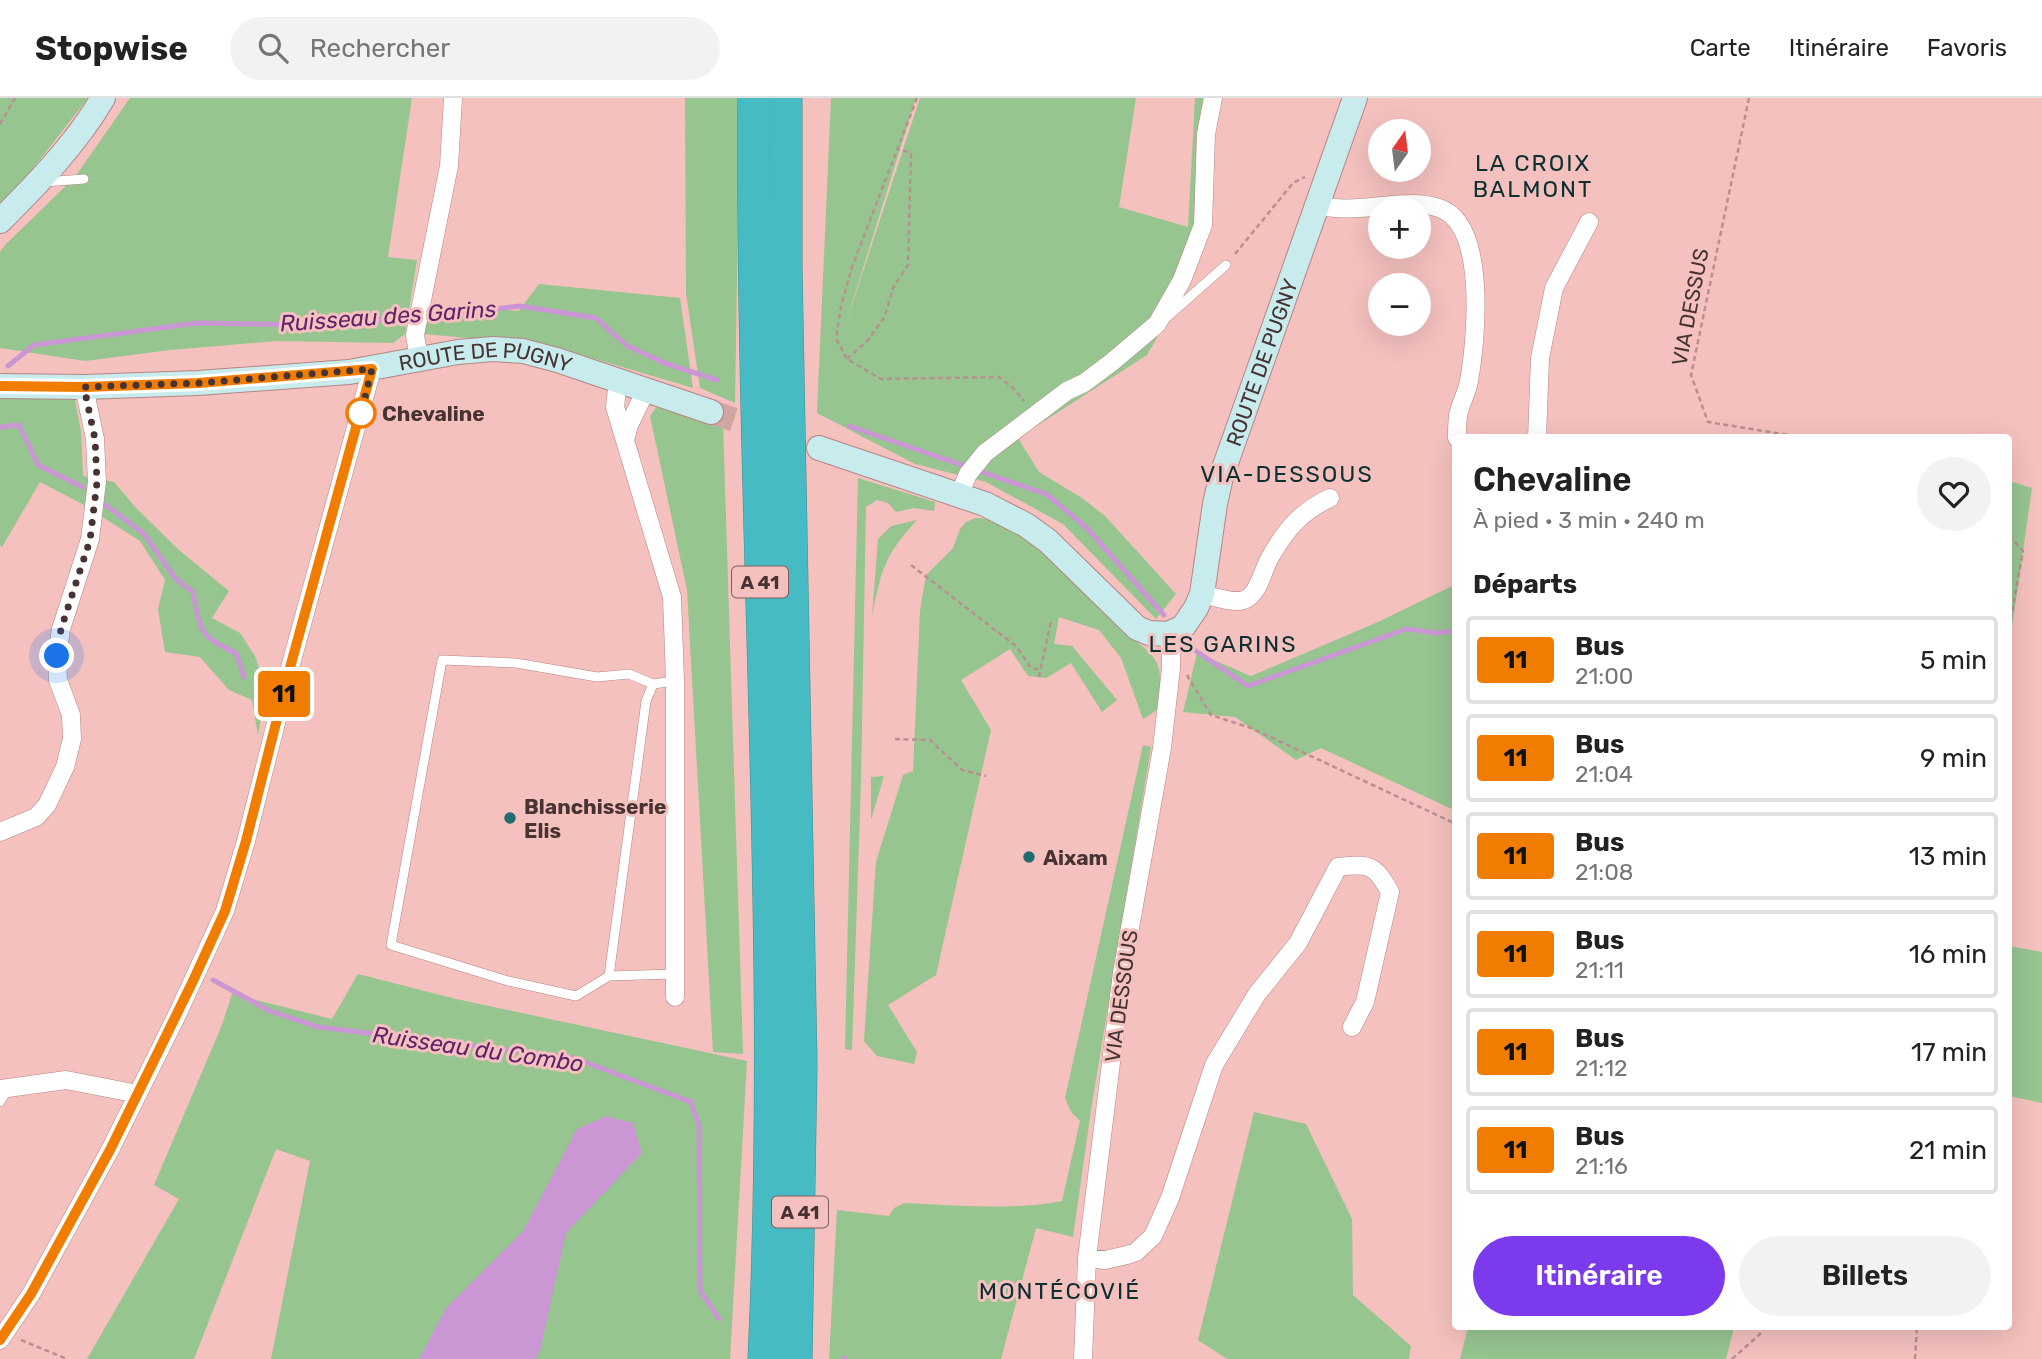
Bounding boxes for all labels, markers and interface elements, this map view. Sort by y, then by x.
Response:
search box [230,17,720,80]
text: Stopwise [35,29,188,68]
icon: search [254,29,292,67]
text: Rechercher [310,33,450,64]
text: Carte [1690,34,1751,62]
text: Itinéraire [1789,34,1889,62]
text: Favoris [1927,34,2007,62]
north arrow [1368,119,1432,182]
map controls [1368,119,1431,336]
district label: LA CROIX BALMONT [1473,149,1593,203]
button: + [1368,196,1431,259]
street label: VIA DESSUS [1666,246,1714,368]
button: − [1368,273,1431,336]
street label: ROUTE DE PUGNY [1220,275,1303,449]
water label: Ruisseau des Garins [279,294,497,338]
street label: ROUTE DE PUGNY [396,336,575,377]
marker: Chevaline [346,398,376,428]
place label: Chevaline [382,401,485,426]
button: heart [1917,457,1991,531]
district label: VIA-DESSOUS [1200,460,1374,488]
text: Chevaline [1473,460,1632,499]
text: À pied · 3 min · 240 m [1473,506,1705,534]
road number: A 41 [732,566,788,597]
text: Départs [1473,569,1577,600]
district label: LES GARINS [1148,630,1298,658]
text: Bus [1575,631,1624,662]
your location [39,638,74,673]
text: 5 min [1920,645,1987,676]
text: 11 [1504,646,1527,674]
text: 21:00 [1575,662,1633,690]
line badge: 11 [252,671,316,717]
text: 11 [272,680,296,708]
text: Bus [1575,729,1624,760]
text: 9 min [1920,743,1987,774]
text: 11 [1504,744,1527,772]
text: 21:04 [1575,760,1633,788]
place label: Blanchisserie Elis [524,794,666,843]
marker: Blanchisserie Elis [502,810,518,826]
text: Bus [1575,827,1624,858]
text: 13 min [1909,841,1987,872]
text: 11 [1504,842,1527,870]
place label: Aixam [1043,845,1108,870]
marker: Aixam [1021,849,1037,865]
text: 21:08 [1575,858,1633,886]
text: Bus [1575,925,1624,956]
street label: VIA DESSOUS [1099,928,1143,1064]
text: 16 min [1909,939,1987,970]
text: 11 [1504,940,1527,968]
text: 21:11 [1575,956,1624,984]
water label: Ruisseau du Combo [371,1020,585,1078]
text: Bus [1575,1023,1624,1054]
text: 17 min [1911,1037,1987,1068]
text: 11 [1504,1038,1527,1066]
text: 21:12 [1575,1054,1628,1082]
text: Bus [1575,1121,1624,1152]
text: 21 min [1909,1135,1987,1166]
text: 11 [1504,1136,1527,1164]
text: 21:16 [1575,1152,1628,1180]
road number: A 41 [772,1196,828,1228]
button: Itinéraire [1473,1236,1725,1316]
button: Billets [1739,1236,1991,1316]
district label: MONTÉCOVIÉ [979,1277,1141,1305]

